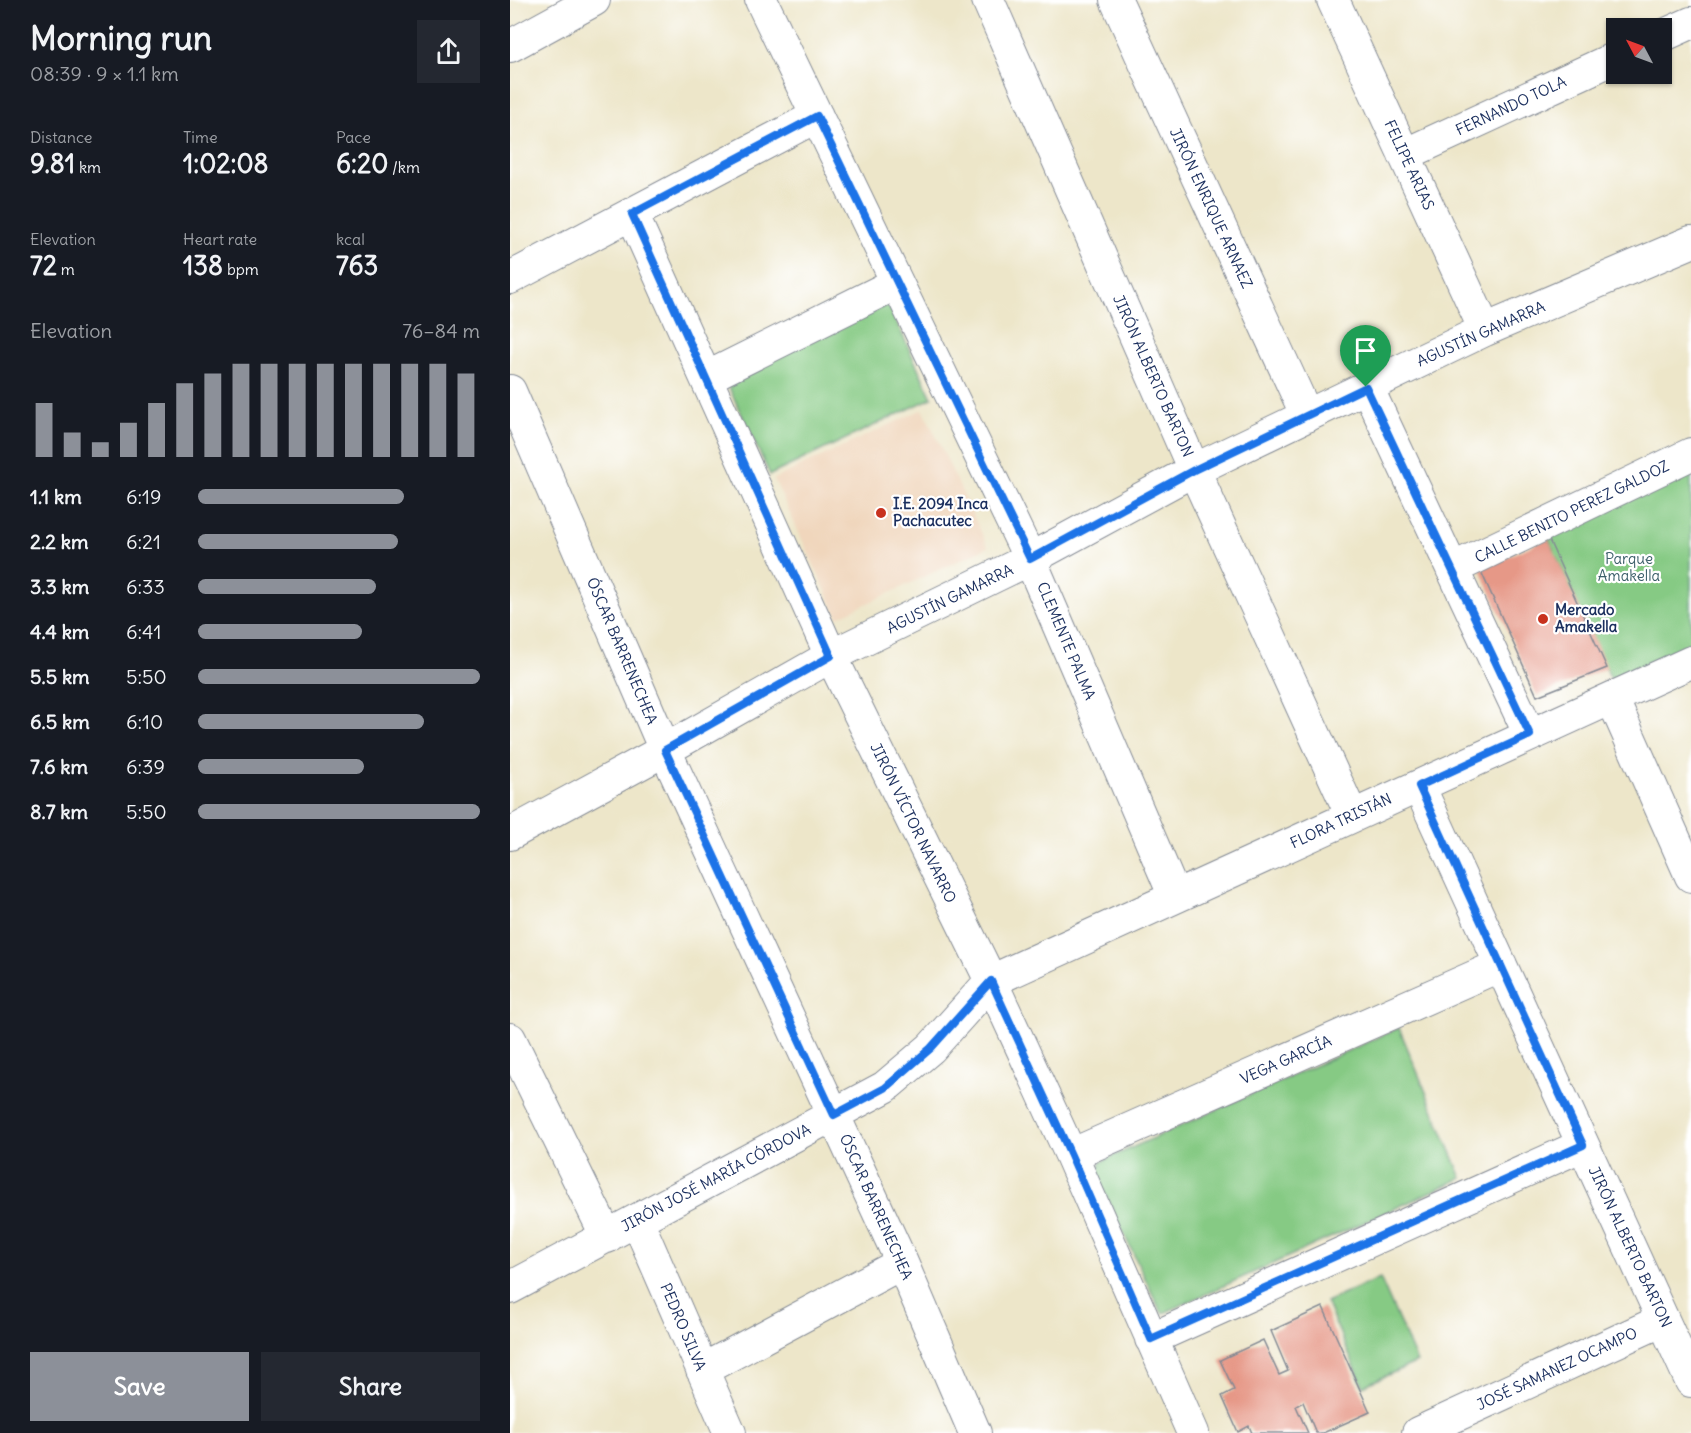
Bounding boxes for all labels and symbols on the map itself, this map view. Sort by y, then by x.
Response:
north arrow [1606,18,1672,84]
street label: FERNANDO TOLA [1452,71,1569,139]
street label: FELIPE ARIAS [1380,117,1439,213]
street label: JIRÓN ENRIQUE ARNAEZ [1166,124,1258,291]
street label: JIRÓN ALBERTO BARTON [1109,291,1199,460]
street label: AGUSTÍN GAMARRA [1414,297,1548,370]
pin [1340,325,1391,387]
street label: CALLE BENITO PEREZ GALDOZ [1472,456,1672,567]
place label: I.E. 2094 Inca Pachacutec [893,494,989,530]
marker: I.E. 2094 Inca Pachacutec [874,506,888,520]
park label: Parque Amakella [1598,549,1661,585]
street label: AGUSTÍN GAMARRA [883,560,1016,637]
street label: ÓSCAR BARRENECHEA [583,574,663,727]
street label: CLEMENTE PALMA [1033,579,1100,703]
place label: Mercado Amakella [1555,600,1618,636]
marker: Mercado Amakella [1536,612,1550,626]
street label: JIRÓN VÍCTOR NAVARRO [866,739,961,906]
street label: FLORA TRISTÁN [1287,789,1395,852]
street label: VEGA GARCÍA [1237,1031,1335,1088]
street label: JIRÓN JOSÉ MARÍA CÓRDOVA [617,1118,814,1236]
street label: ÓSCAR BARRENECHEA [836,1130,918,1283]
street label: JIRÓN ALBERTO BARTON [1585,1163,1677,1330]
street label: PEDRO SILVA [656,1280,711,1374]
street label: JOSÉ SAMANEZ OCAMPO [1473,1323,1640,1414]

